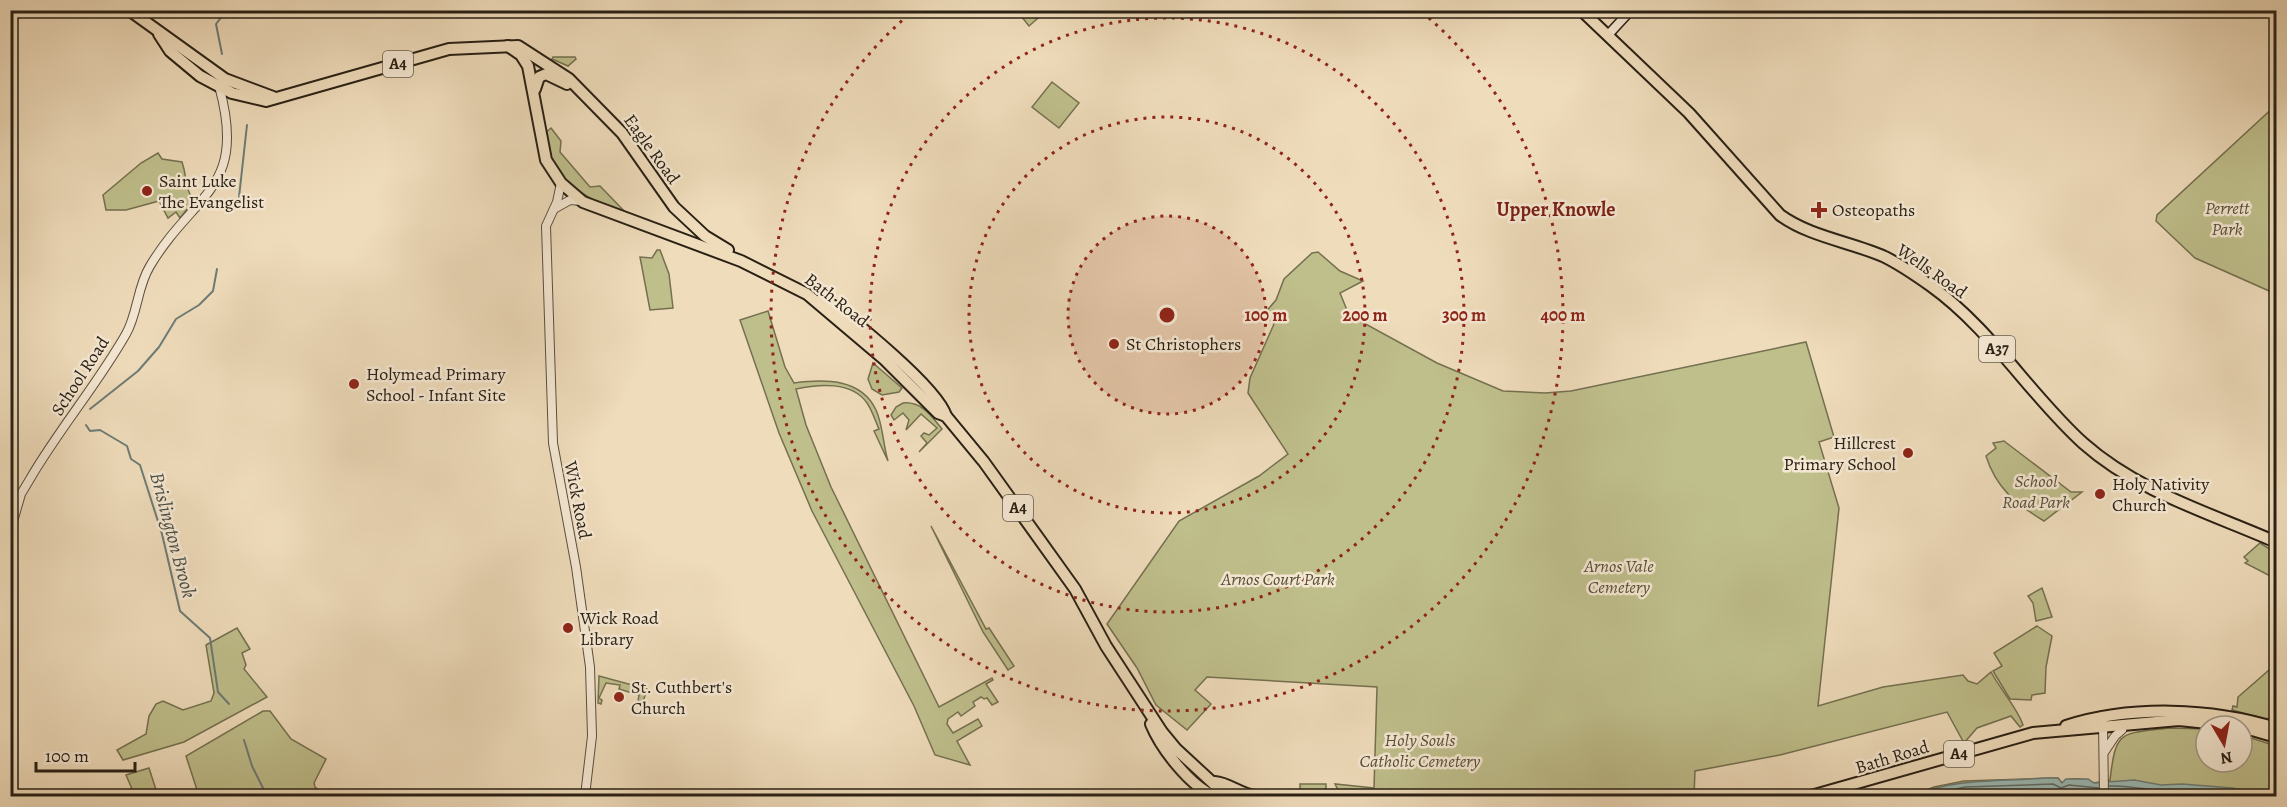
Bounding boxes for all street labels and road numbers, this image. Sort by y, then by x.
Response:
road number: A4 [383,51,413,77]
street label: Eagle Road [618,109,686,189]
street label: Wells Road [1891,237,1972,304]
street label: Bath Road [800,267,874,333]
street label: School Road [45,332,115,420]
road number: A37 [1979,336,2015,362]
street label: Wick Road [559,458,597,541]
road number: A4 [1003,495,1033,521]
street label: Bath Road [1852,734,1932,780]
road number: A4 [1944,741,1974,767]

